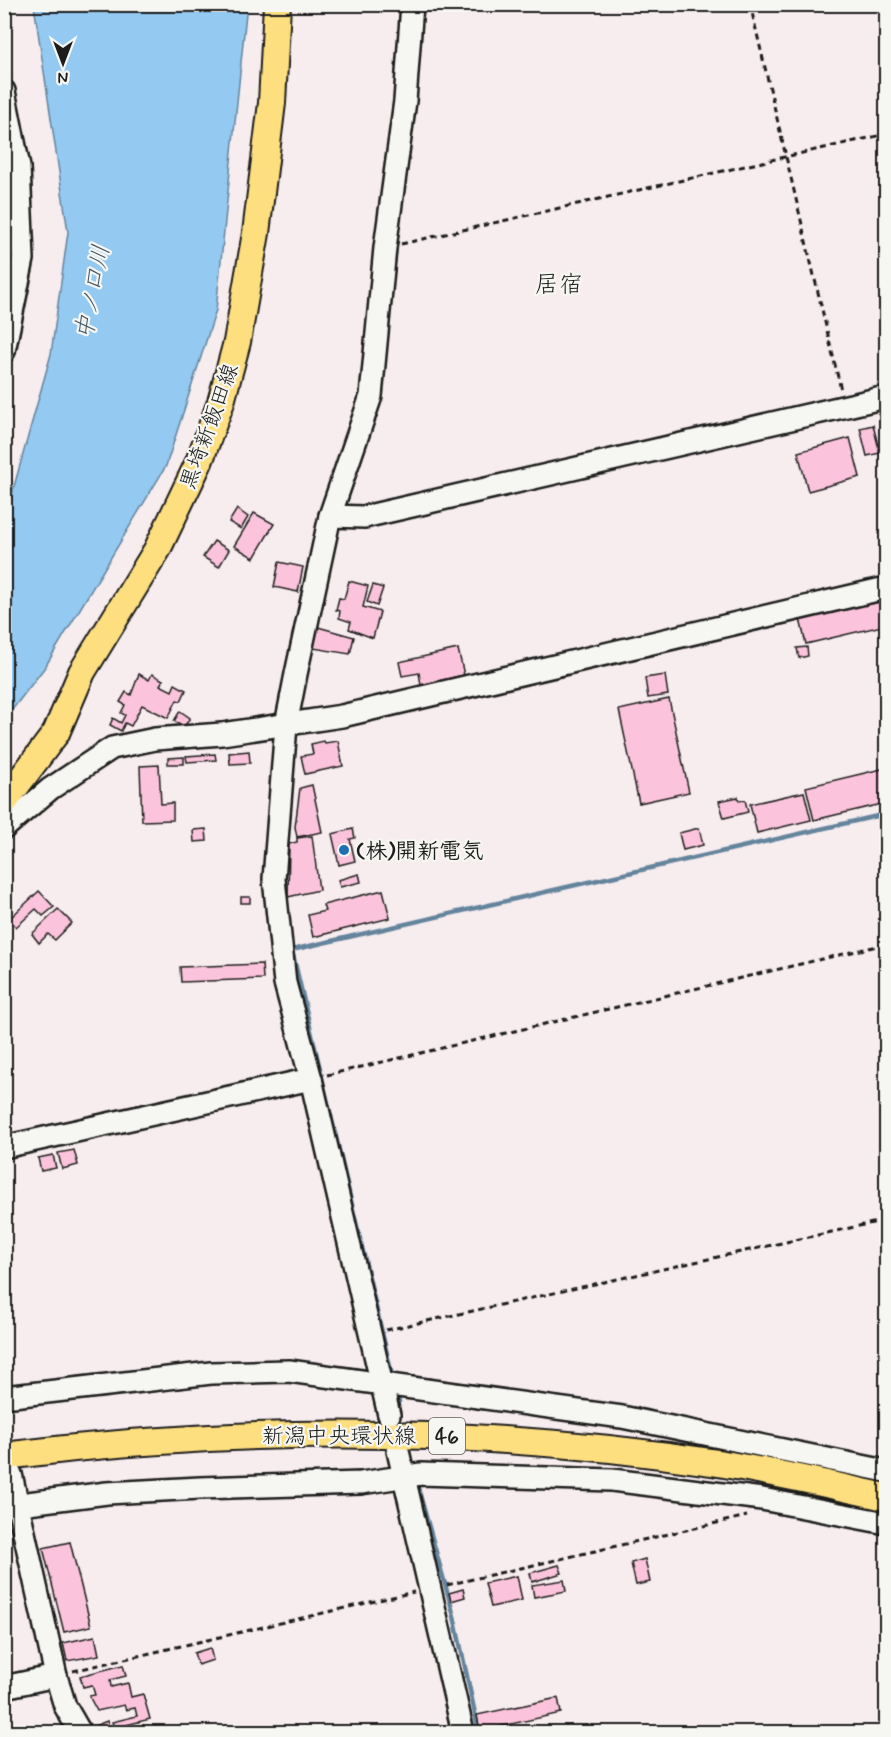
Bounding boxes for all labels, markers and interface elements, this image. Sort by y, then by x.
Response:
north arrow [33,33,93,93]
text: N [58,66,68,87]
water label: 中ノ口川 [69,242,118,342]
district label: 居宿 [535,270,583,301]
street label: 黒埼新飯田線 [174,360,246,493]
place label: (株)開新電気 [356,838,483,866]
marker: (株)開新電気 [337,843,351,857]
road number: 46 [429,1418,465,1454]
street label: 新潟中央環状線 [262,1423,416,1451]

